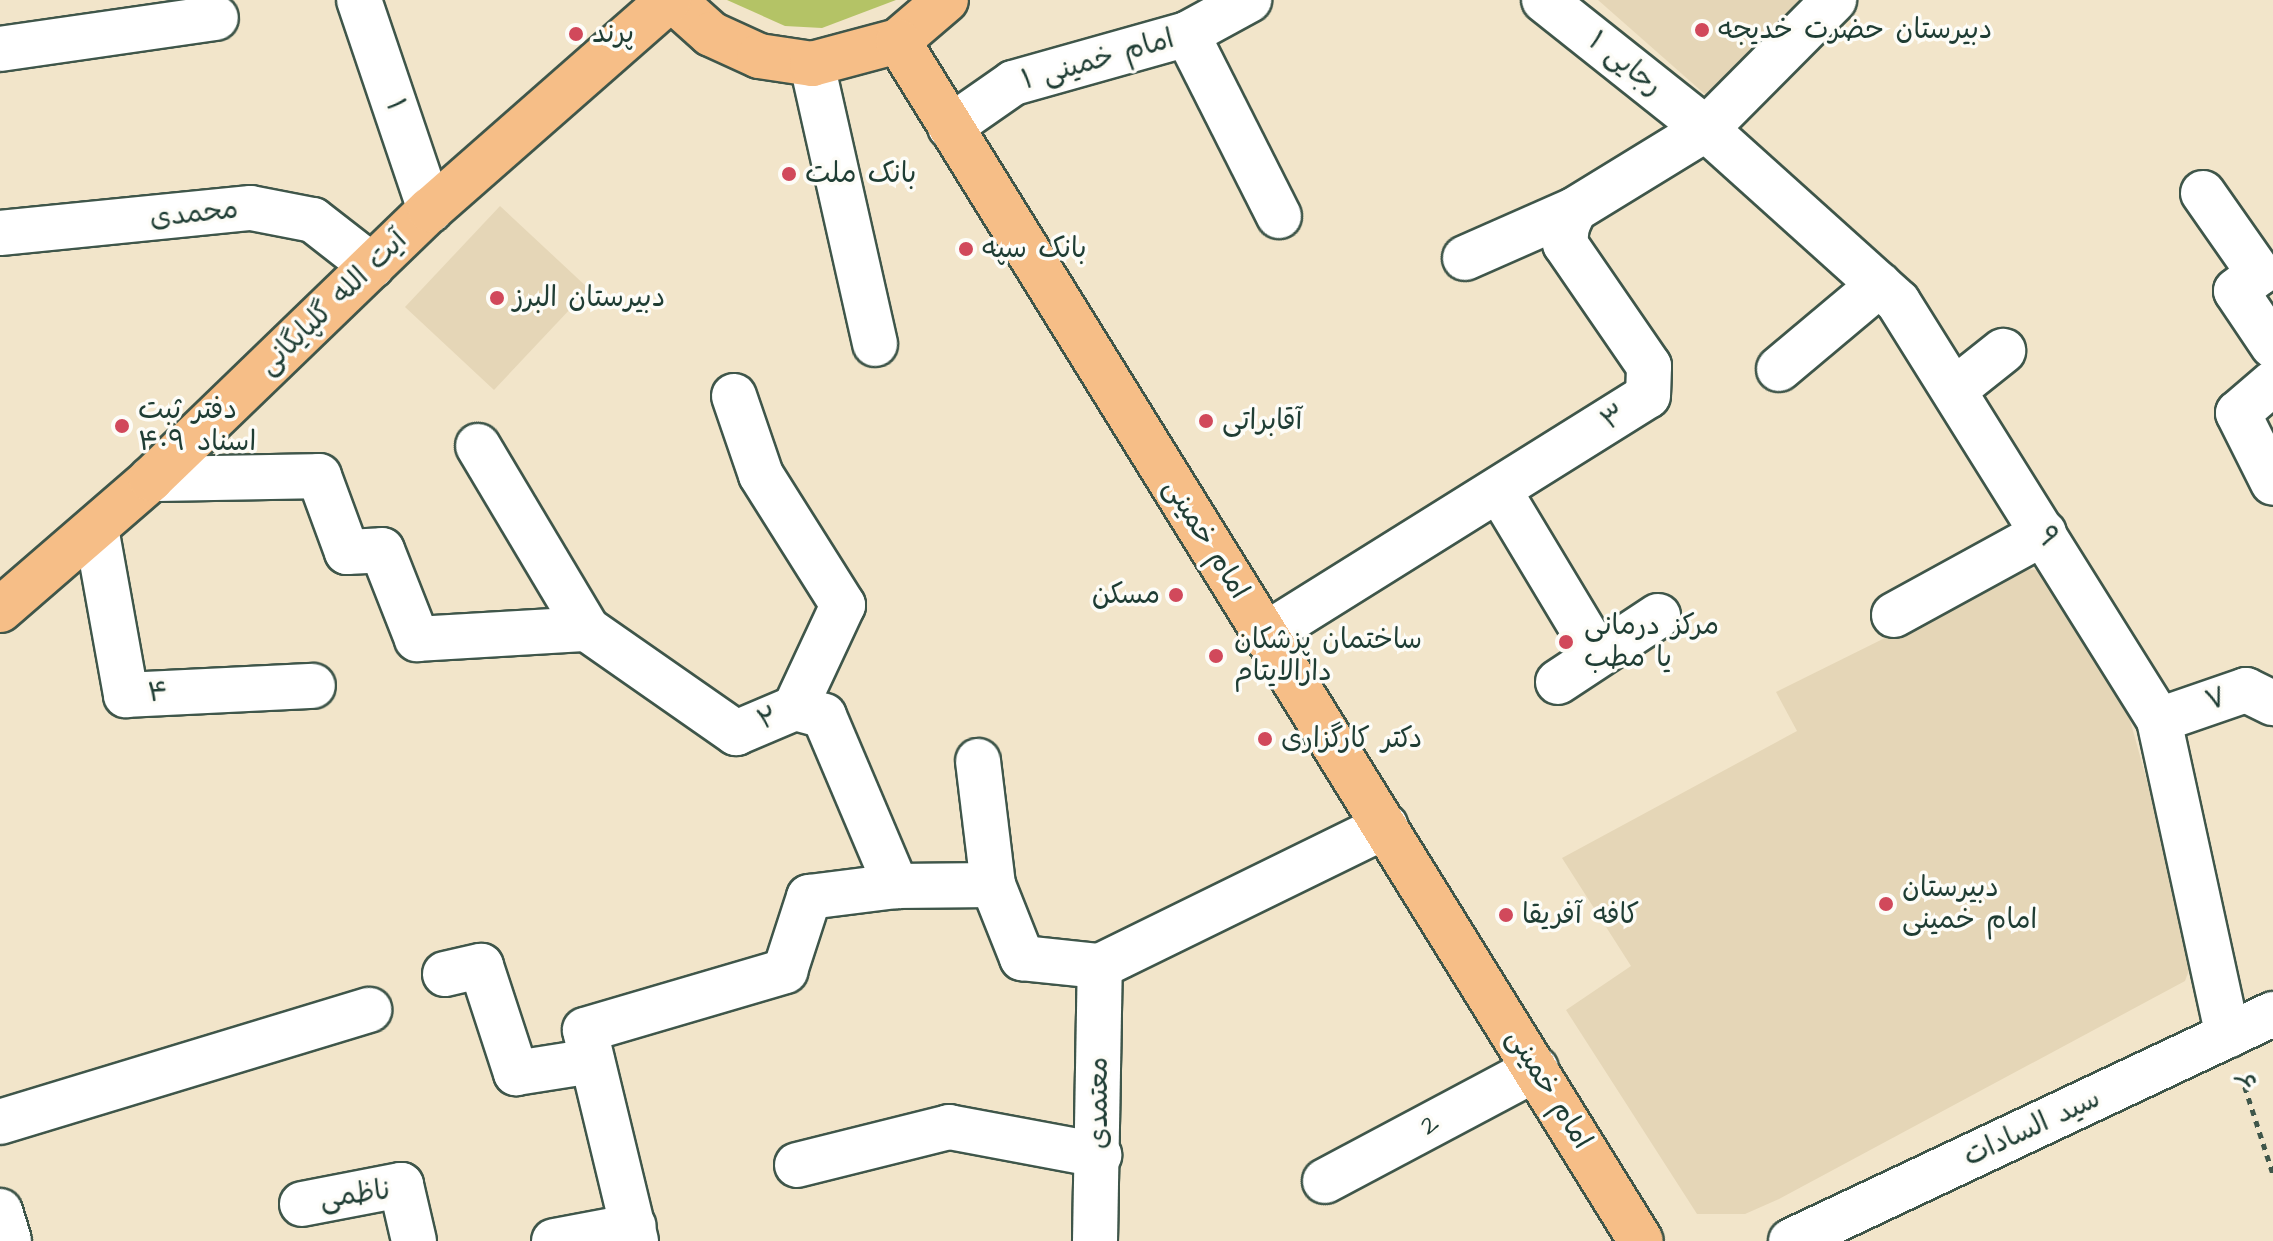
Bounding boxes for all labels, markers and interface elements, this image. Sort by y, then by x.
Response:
place label: دبیرستان حضرت خدیجه [1718,13,1992,47]
place label: پرند [592,17,634,51]
marker: دبیرستان حضرت خدیجه [1693,21,1711,39]
street label: امام خمینی ۱ [1018,22,1178,98]
marker: پرند [567,25,585,43]
street label: رجایی ۱ [1581,25,1669,103]
street label: ۱ [377,95,413,115]
place label: بانک ملت [805,157,916,191]
marker: بانک ملت [780,165,798,183]
street label: محمدی [148,193,240,235]
street label: آیت الله گلپایگانی [252,224,414,382]
place label: بانک سپه [982,232,1087,266]
marker: بانک سپه [957,240,975,258]
place label: دبیرستان البرز [513,281,665,315]
marker: دبیرستان البرز [488,289,506,307]
place label: دفتر ثبت اسناد ۴۰۹ [138,393,256,459]
street label: ۳ [1595,398,1633,438]
place label: آقابراتی [1222,404,1302,438]
marker: آقابراتی [1197,412,1215,430]
marker: دفتر ثبت اسناد ۴۰۹ [113,417,131,435]
street label: امام خمینی [1156,473,1256,605]
street label: ۹ [2028,521,2066,553]
place label: مسکن [1092,578,1160,612]
marker: مسکن [1167,586,1185,604]
place label: مرکز درمانی یا مطب [1584,609,1719,675]
place label: ساختمان پزشکان دارالایتام [1234,623,1422,689]
marker: مرکز درمانی یا مطب [1555,631,1577,653]
marker: ساختمان پزشکان دارالایتام [1205,645,1227,667]
street label: ۴ [147,676,169,710]
street label: ۷ [2201,681,2231,719]
street label: ۲ [753,700,783,738]
place label: دکتر کارگزاری [1281,722,1422,756]
marker: دکتر کارگزاری [1256,730,1274,748]
place label: دبیرستان امام خمینی [1902,871,2038,937]
marker: دبیرستان امام خمینی [1877,895,1895,913]
place label: کافه آفریقا [1522,898,1639,932]
marker: کافه آفریقا [1497,906,1515,924]
street label: امام خمینی [1499,1023,1599,1155]
street label: معتمدی [1082,1057,1116,1149]
street label: ۶ [2224,1069,2262,1095]
street label: سید السادات [1958,1082,2106,1174]
street label: 2 [1415,1106,1445,1144]
street label: ناظمی [318,1173,392,1217]

